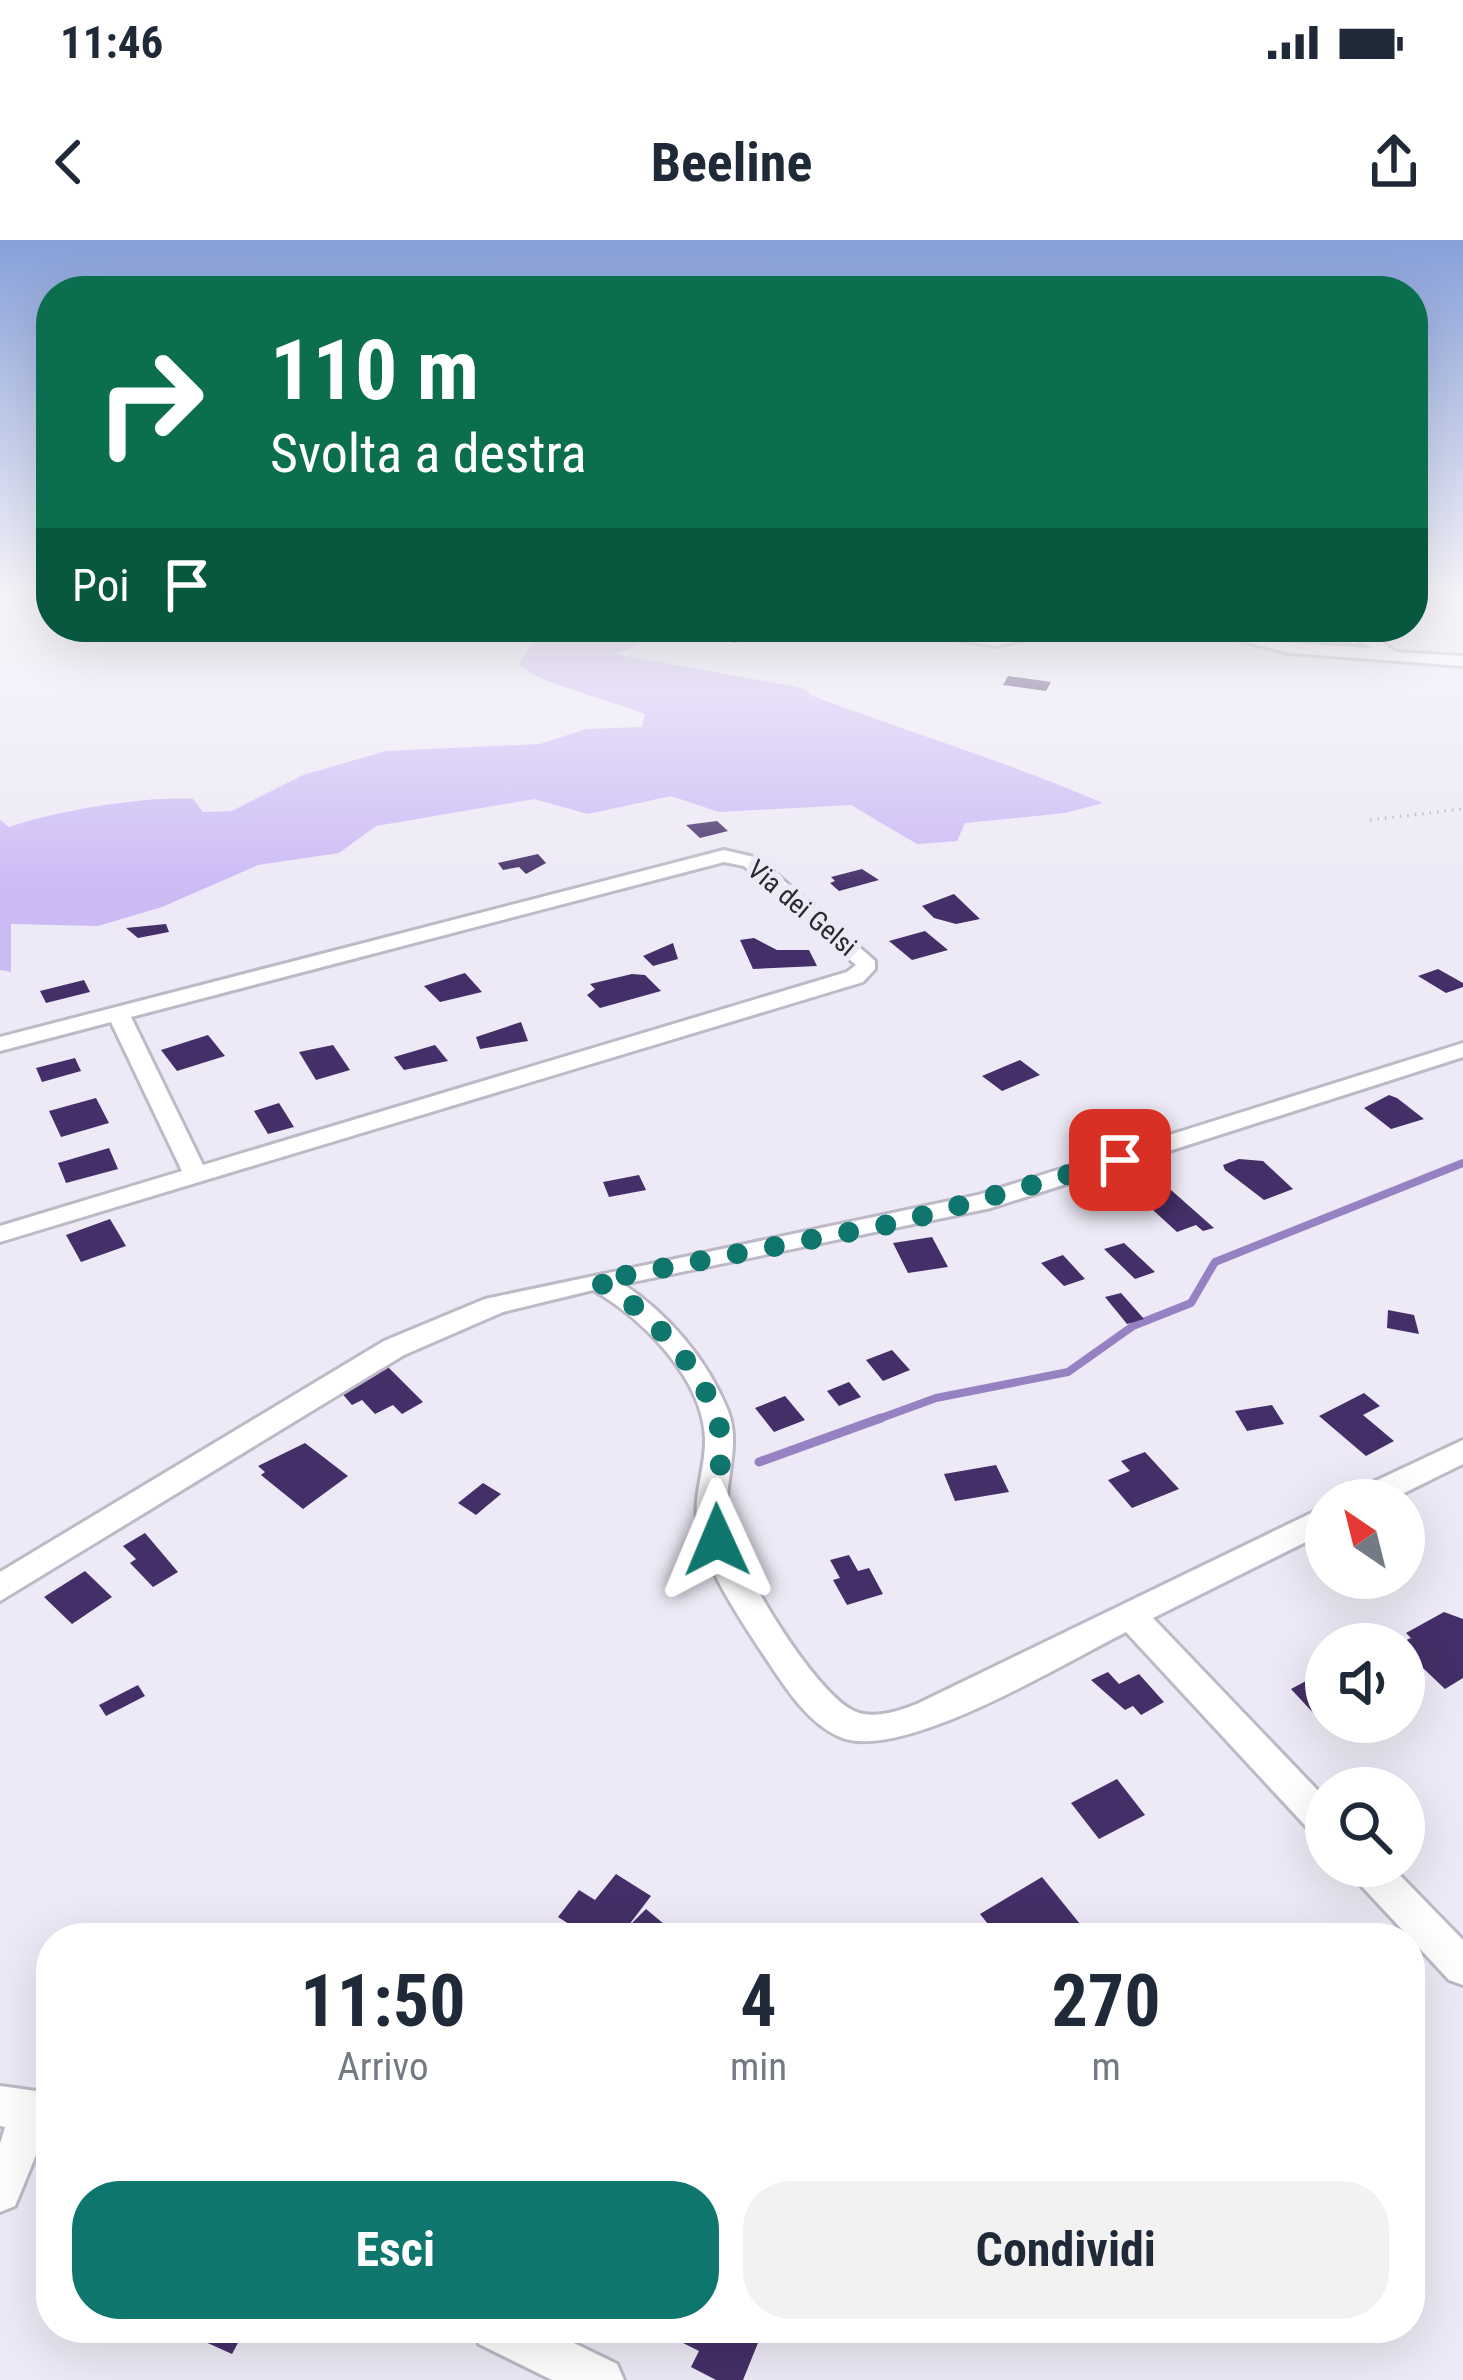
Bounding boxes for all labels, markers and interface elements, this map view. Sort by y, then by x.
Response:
text: 11:46 [60,16,163,69]
icon: back [36,129,102,195]
icon: share [1361,129,1427,195]
text: Beeline [651,131,812,194]
text: 110 m [270,321,479,420]
icon: right [72,324,228,480]
text: Svolta a destra [270,422,587,485]
icon: arrive [154,552,220,618]
text: Poi [72,559,130,612]
street label: Via dei Gelsi [741,853,863,963]
pin [1069,1109,1171,1211]
icon: arrive [1087,1127,1153,1193]
position arrow [654,1477,780,1603]
north arrow [1305,1479,1425,1599]
map controls [1305,1479,1425,1887]
button: sound [1305,1623,1425,1743]
button: search [1305,1767,1425,1887]
text: 11:50 [300,1959,466,2044]
text: 4 [740,1959,777,2044]
text: 270 [1051,1959,1161,2044]
text: Arrivo [337,2044,429,2090]
text: min [730,2044,787,2090]
text: m [1091,2044,1121,2090]
button: Esci [72,2181,719,2319]
button: Condividi [743,2181,1389,2319]

